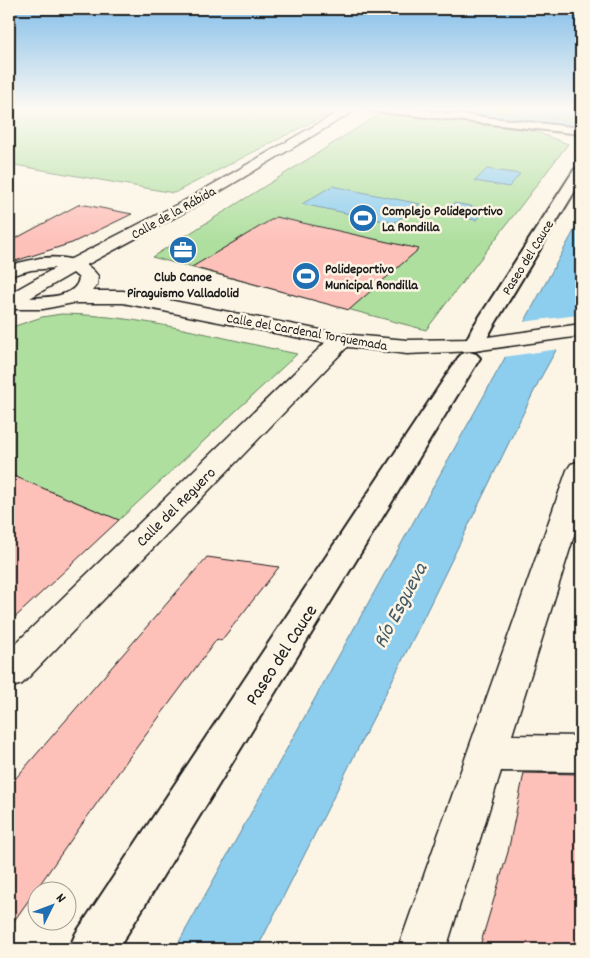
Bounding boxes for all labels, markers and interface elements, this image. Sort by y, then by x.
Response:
street label: Calle de la Rábida [128,182,220,245]
place label: Complejo Polideportivo La Rondilla [382,202,503,238]
sports icon: Complejo Polideportivo La Rondilla [348,203,378,233]
street label: Paseo del Cauce [498,217,560,299]
office icon: Club Canoe Piraguismo Valladolid [168,235,198,265]
place label: Polideportivo Municipal Rondilla [325,260,419,296]
sports icon: Polideportivo Municipal Rondilla [291,261,321,291]
place label: Club Canoe Piraguismo Valladolid [127,268,240,304]
street label: Calle del Cardenal Torquemada [225,309,389,357]
street label: Calle del Reguero [132,463,222,553]
water label: Río Esgueva [367,557,437,654]
street label: Paseo del Cauce [240,600,326,712]
north arrow [28,880,78,930]
text: N [50,889,70,908]

